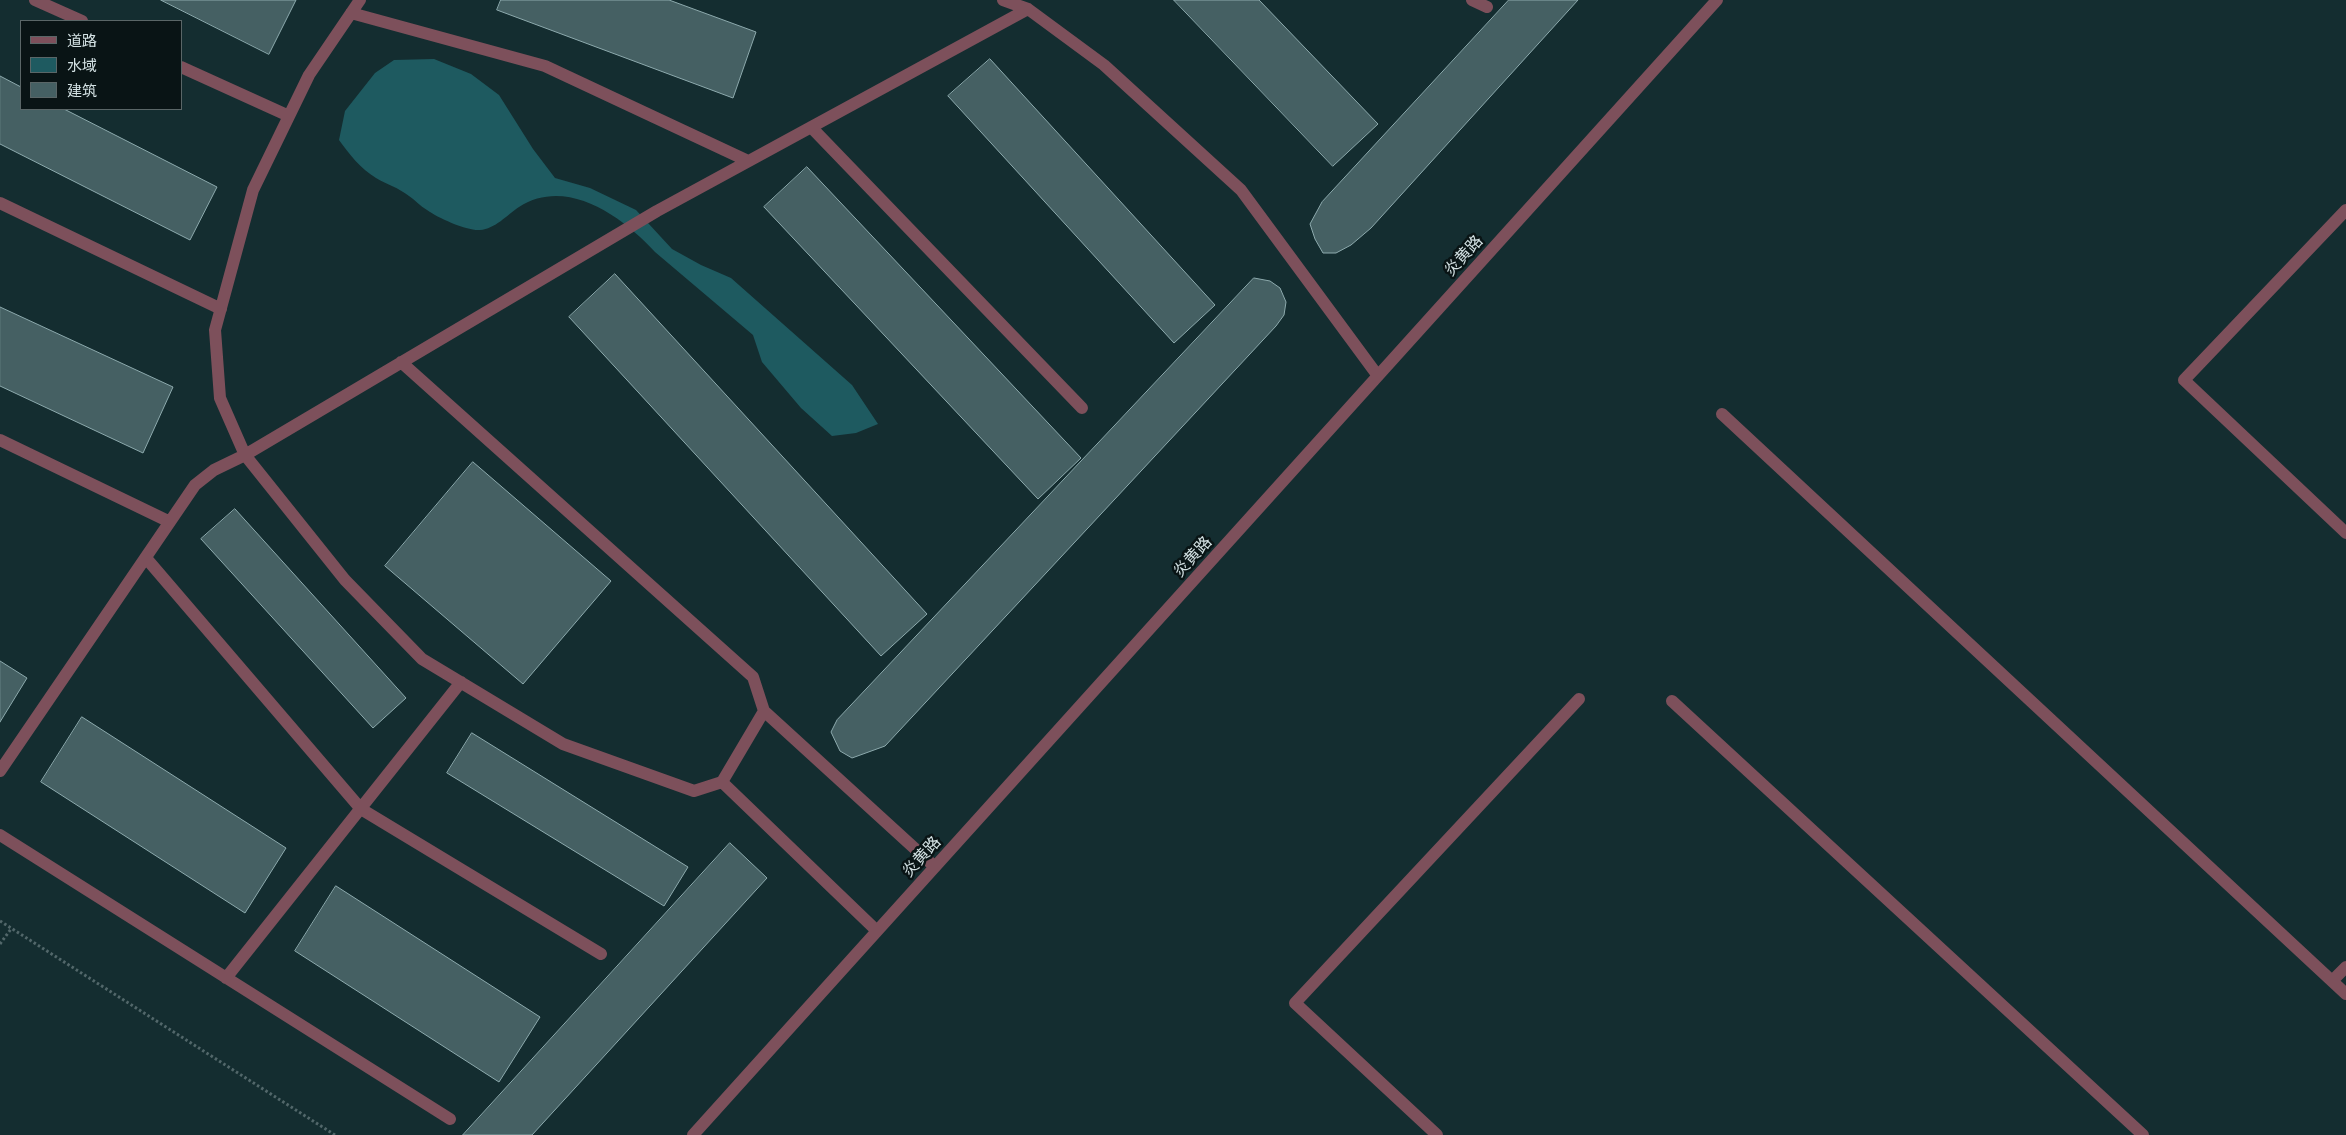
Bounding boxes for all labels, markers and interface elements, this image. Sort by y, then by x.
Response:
legend [20,20,182,110]
text: 道路 [67,31,97,50]
text: 水域 [67,56,97,75]
text: 建筑 [67,81,97,100]
street label: 炎黄路 [1441,232,1487,280]
street label: 炎黄路 [1170,533,1216,581]
street label: 炎黄路 [899,833,945,881]

